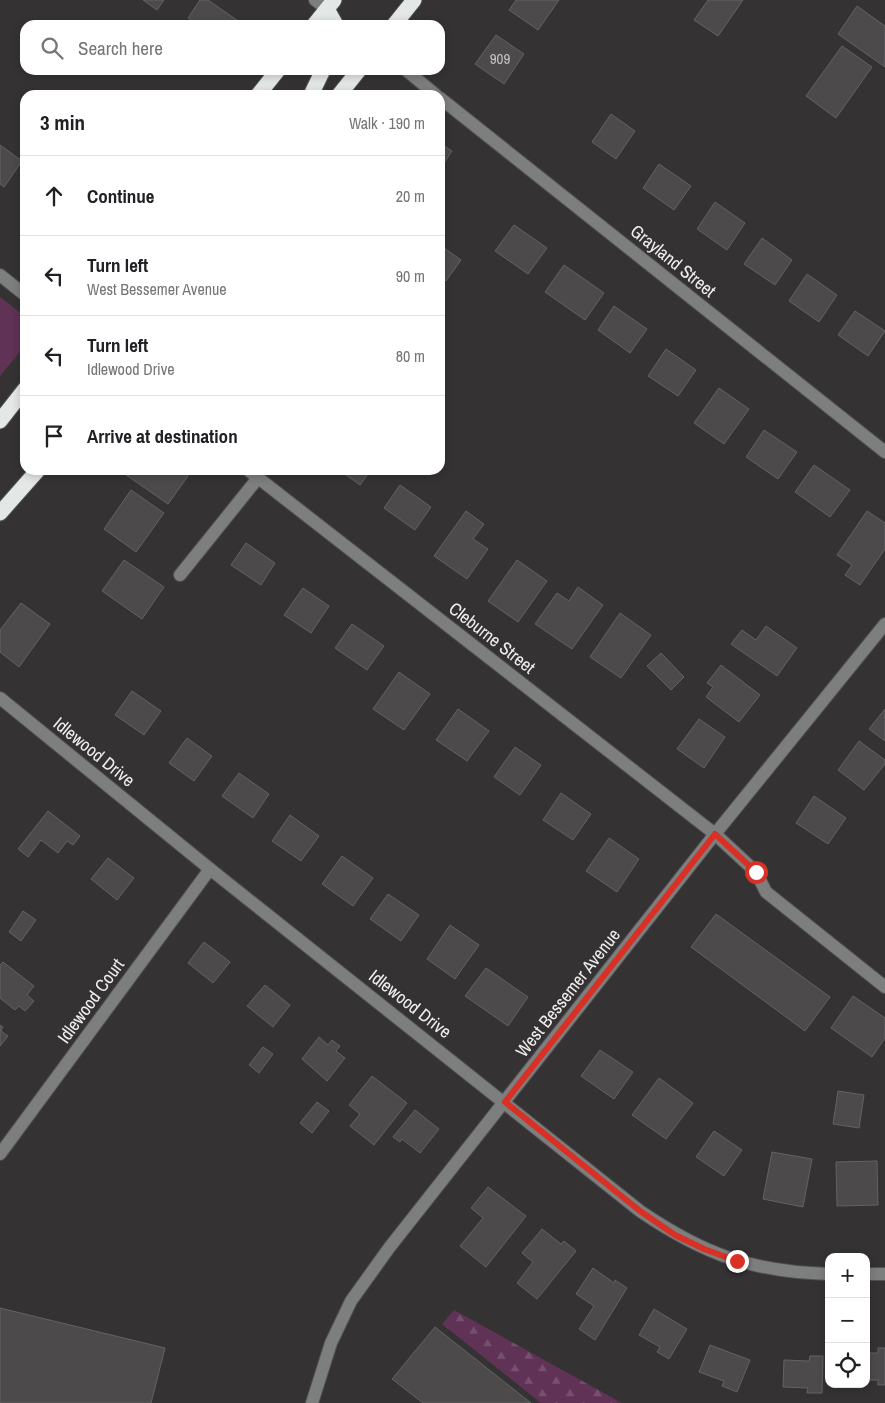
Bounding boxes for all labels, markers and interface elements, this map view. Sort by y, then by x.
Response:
search box [20,20,445,75]
icon: search [38,34,66,62]
text: Search here [78,35,163,61]
house number: 909 [490,48,510,69]
text: 3 min [40,108,85,137]
text: Walk · 190 m [349,112,425,134]
icon: ahead [40,182,68,210]
text: Continue [87,183,155,209]
text: 20 m [396,185,425,207]
street label: Grayland Street [625,218,721,303]
text: Turn left [87,252,148,278]
icon: left [40,262,68,290]
text: 90 m [396,265,425,287]
text: West Bessemer Avenue [87,278,227,300]
text: Turn left [87,332,148,358]
icon: left [40,342,68,370]
text: 80 m [396,345,425,367]
text: Idlewood Drive [87,358,175,380]
icon: arrive [40,422,68,450]
text: Arrive at destination [87,423,238,449]
street label: Cleburne Street [444,596,541,679]
street label: Idlewood Drive [48,711,140,792]
route start [745,861,768,884]
street label: West Bessemer Avenue [509,923,626,1062]
street label: Idlewood Court [51,953,130,1048]
street label: Idlewood Drive [364,963,457,1044]
route end [726,1250,749,1273]
map controls [825,1253,870,1388]
button: + [825,1253,870,1298]
button: − [825,1298,870,1343]
button: locate [825,1343,870,1388]

